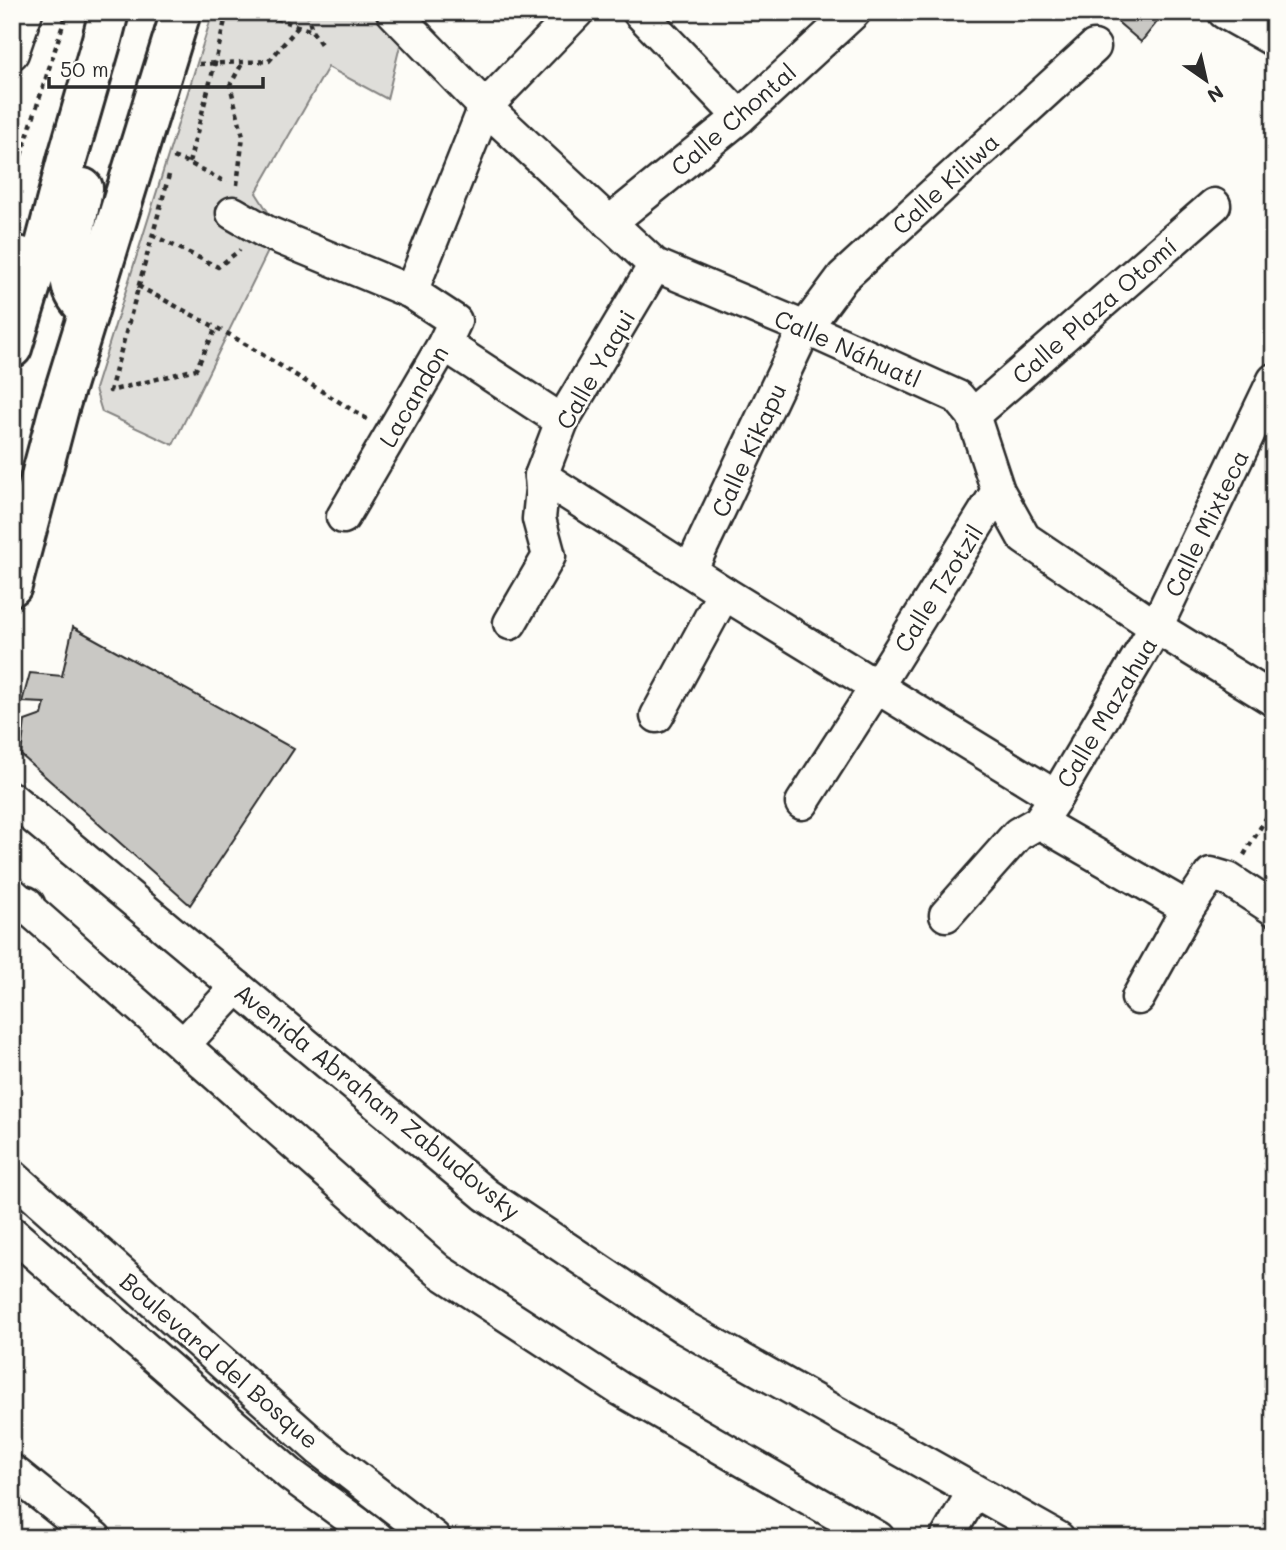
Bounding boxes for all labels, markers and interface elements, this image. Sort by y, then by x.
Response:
scale bar [49,46,262,90]
north arrow [1170,46,1240,116]
text: 50 m [60,55,109,82]
street label: Calle Chontal [664,56,802,182]
text: N [1203,80,1229,109]
street label: Calle Kiliwa [885,125,1005,241]
street label: Calle Plaza Otomí [1005,230,1183,390]
street label: Calle Náhuatl [770,302,926,394]
street label: Calle Yaqui [548,304,642,434]
street label: Lacandon [371,339,455,453]
street label: Calle Kikapu [703,378,793,522]
street label: Calle Mixteca [1157,444,1255,602]
street label: Calle Tzotzil [886,518,990,658]
street label: Calle Mazahua [1049,631,1163,793]
street label: Avenida Abraham Zabludovsky [229,976,527,1226]
street label: Boulevard del Bosque [114,1265,326,1455]

